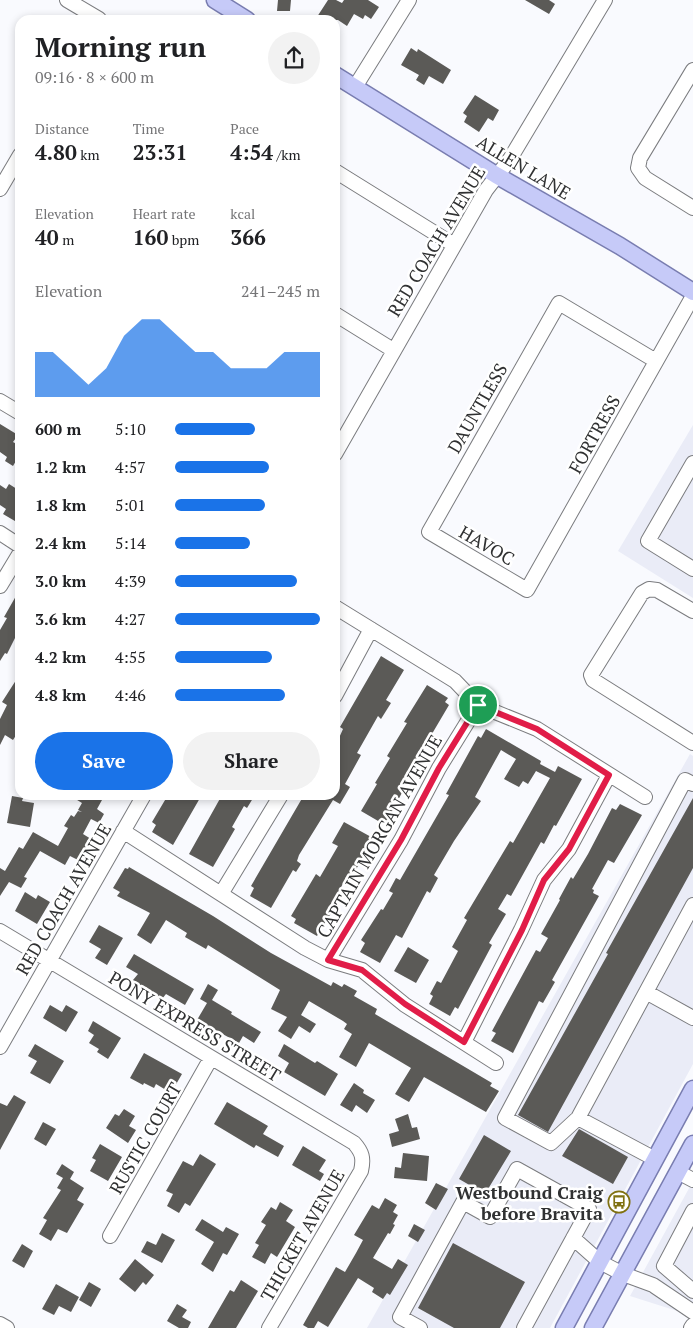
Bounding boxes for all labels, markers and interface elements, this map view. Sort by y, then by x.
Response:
text: Morning run [35,28,206,65]
button: share [268,32,320,84]
text: 09:16 · 8 × 600 m [35,66,154,88]
text: Distance [35,119,89,138]
text: Time [133,119,165,138]
text: Pace [230,119,259,138]
street label: ALLEN LANE [472,129,576,205]
text: 4.80 [35,138,77,166]
text: 23:31 [133,138,187,166]
text: 4:54 [230,138,273,166]
text: km [77,145,100,164]
text: /km [273,145,301,164]
street label: RED COACH AVENUE [382,161,490,321]
text: Elevation [35,204,94,223]
text: Heart rate [133,204,196,223]
text: kcal [230,204,255,223]
text: 40 [35,223,59,251]
text: 160 [133,223,168,251]
text: 366 [230,223,266,251]
text: m [59,230,74,249]
text: bpm [168,230,199,249]
text: Elevation [35,280,102,302]
text: 241–245 m [241,280,320,302]
street label: DAUNTLESS [442,359,512,457]
street label: FORTRESS [563,391,625,477]
text: 600 m [35,418,81,440]
text: 5:10 [115,418,146,440]
text: 1.2 km [35,456,86,478]
text: 4:57 [115,456,146,478]
text: 1.8 km [35,494,86,516]
text: 5:01 [115,494,146,516]
street label: HAVOC [455,520,519,570]
text: 2.4 km [35,532,86,554]
text: 5:14 [115,532,146,554]
text: 3.0 km [35,570,86,592]
text: 4:39 [115,570,146,592]
text: 3.6 km [35,608,86,630]
text: 4:27 [115,608,146,630]
text: 4.2 km [35,646,86,668]
text: 4:55 [115,646,146,668]
text: 4.8 km [35,684,86,706]
text: 4:46 [115,684,146,706]
pin [457,684,499,726]
icon: arrive [464,691,492,719]
street label: CAPTAIN MORGAN AVENUE [311,730,447,942]
button: Save [35,732,173,790]
button: Share [183,732,320,790]
street label: RED COACH AVENUE [10,819,116,979]
street label: PONY EXPRESS STREET [105,965,285,1087]
street label: RUSTIC COURT [103,1078,187,1198]
street label: THICKET AVENUE [254,1165,350,1305]
place label: Westbound Craig before Bravita [455,1180,604,1225]
bus stop icon: Westbound Craig before Bravita [607,1190,631,1214]

